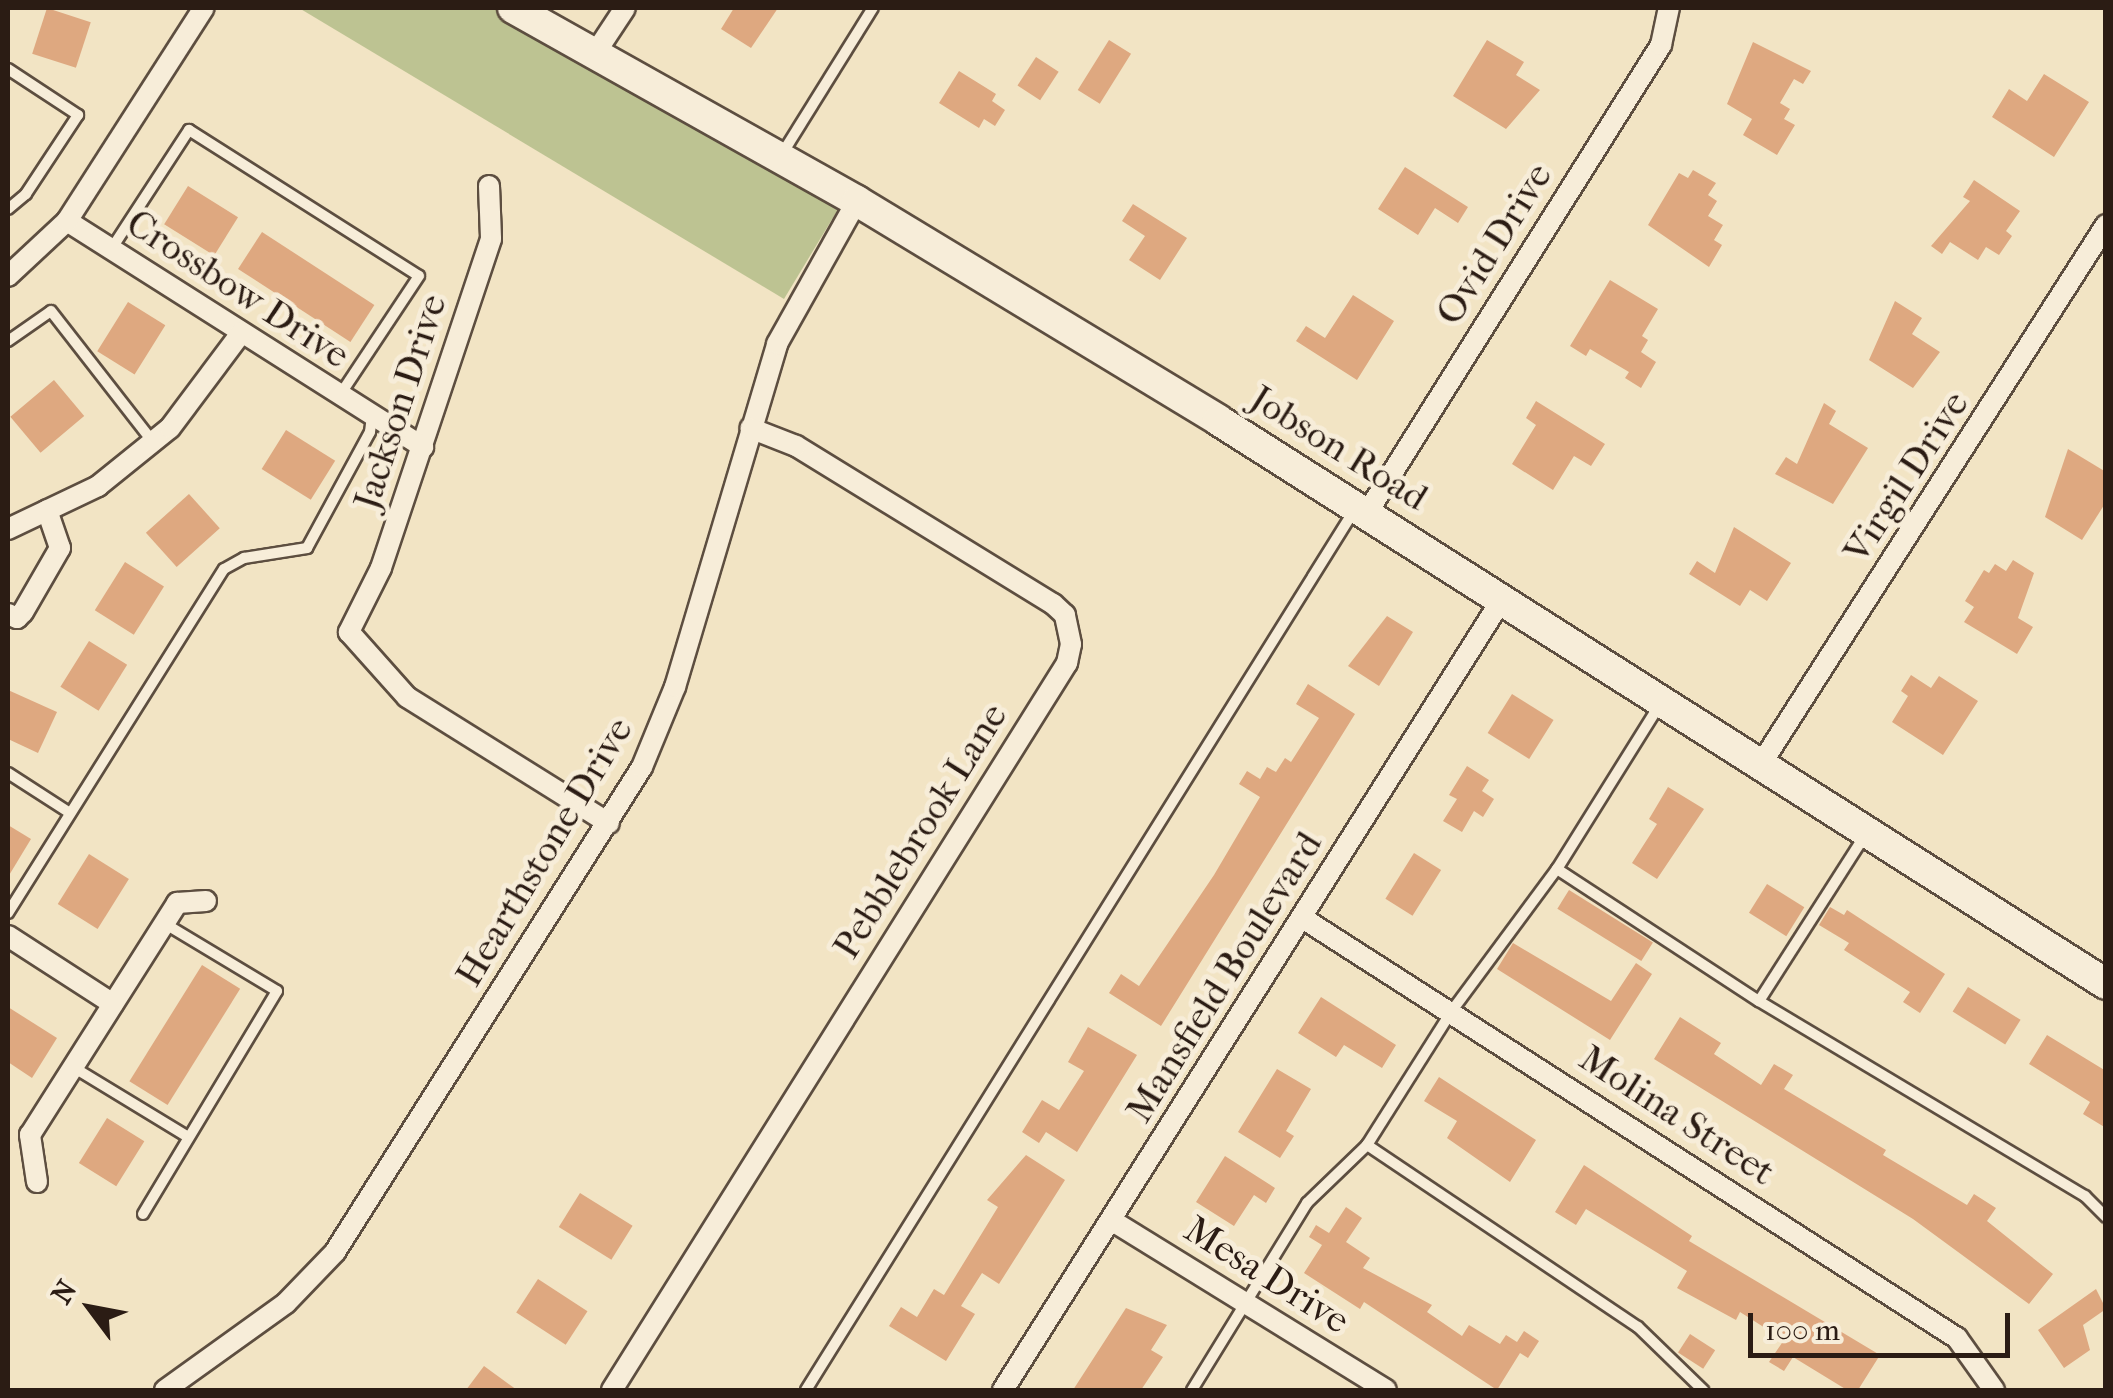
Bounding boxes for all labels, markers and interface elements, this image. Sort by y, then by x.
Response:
street label: Ovid Drive [1426,155,1562,333]
street label: Crossbow Drive [118,200,358,378]
street label: Jackson Drive [344,289,456,515]
street label: Jobson Road [1242,376,1436,520]
street label: Virgil Drive [1834,383,1978,571]
street label: Pebblebrook Lane [823,695,1017,967]
street label: Hearthstone Drive [446,709,642,995]
street label: Mansfield Boulevard [1116,823,1332,1131]
street label: Molina Street [1571,1035,1783,1195]
street label: Mesa Drive [1176,1206,1358,1344]
north arrow [40,1258,140,1358]
text: N [45,1274,84,1310]
scale bar [1753,1293,2016,1355]
text: 100 m [1765,1313,1840,1348]

